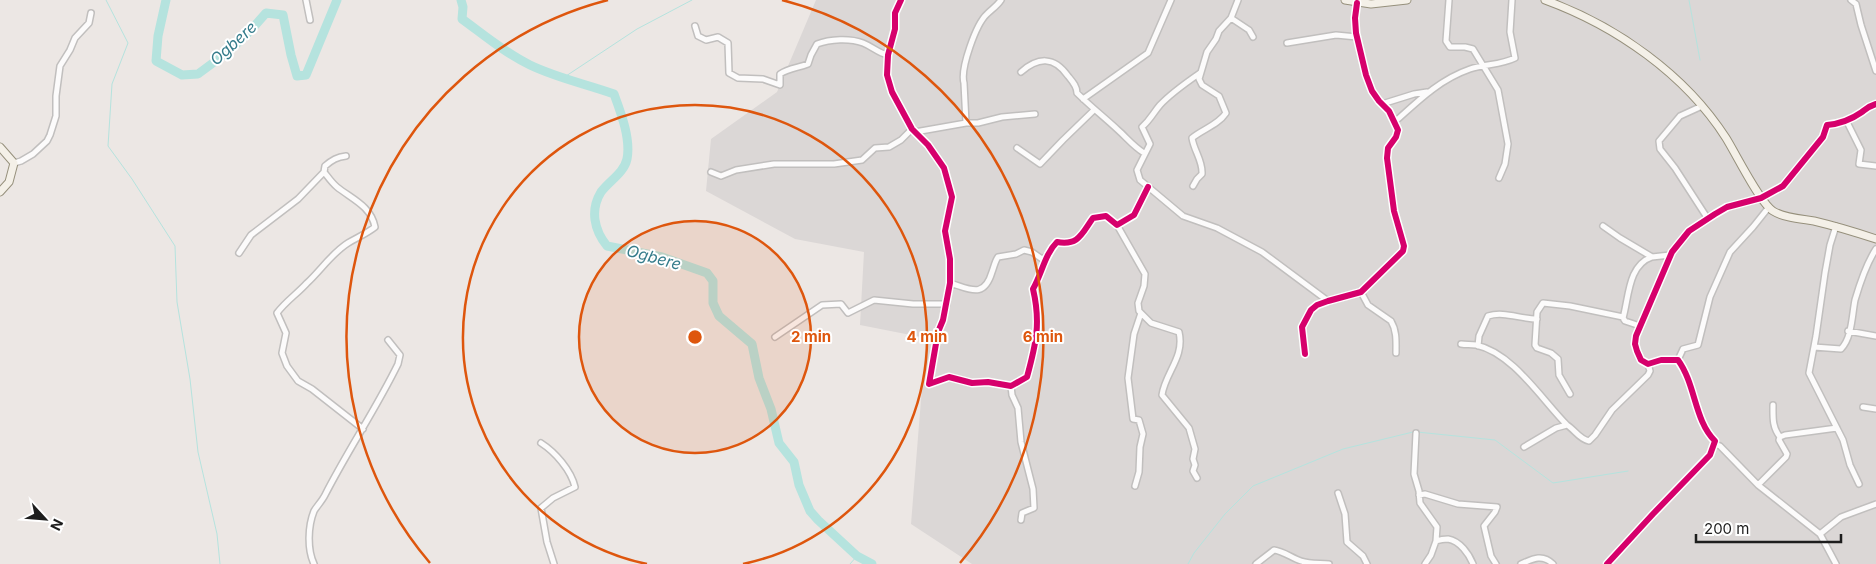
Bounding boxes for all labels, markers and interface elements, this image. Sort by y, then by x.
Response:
water label: Ogbere [205,17,261,69]
water label: Ogbere [624,240,684,274]
text: 2 min [791,327,831,346]
text: 4 min [907,327,947,346]
text: 6 min [1023,327,1063,346]
centre of rings [686,328,704,346]
north arrow [20,494,70,544]
scale bar [1696,512,1841,544]
text: N [47,516,67,533]
text: 200 m [1704,519,1749,538]

